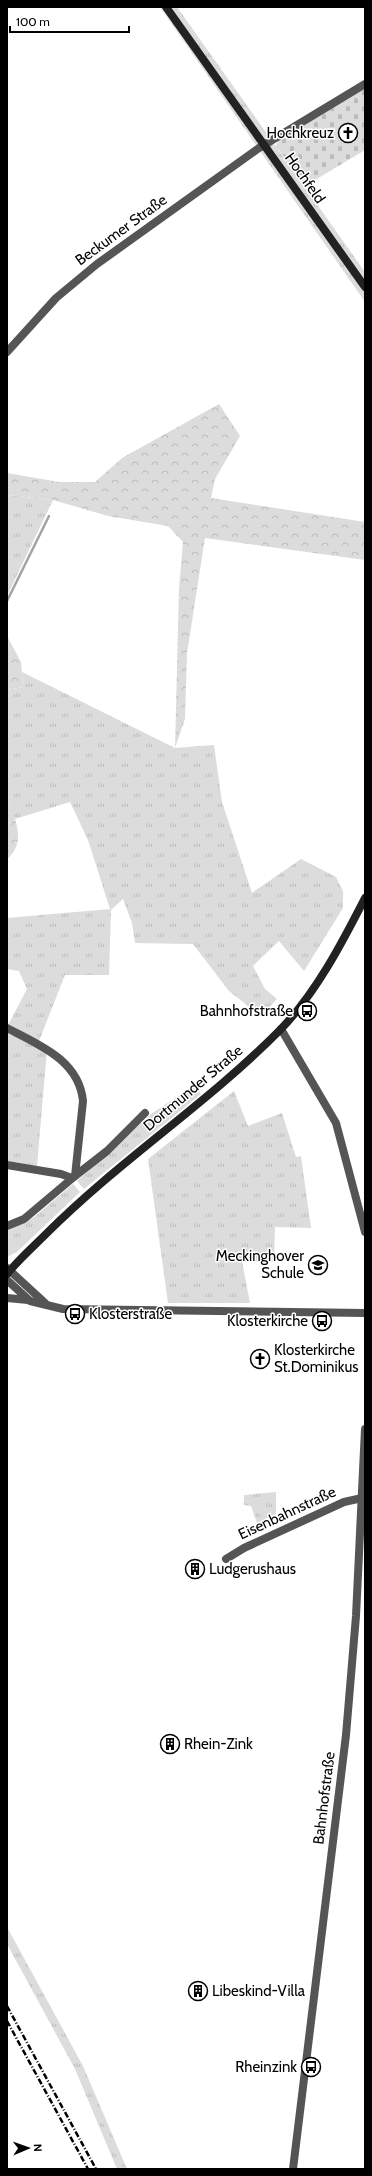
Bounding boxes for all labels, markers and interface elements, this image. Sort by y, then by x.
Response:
scale bar [10,8,129,34]
text: 100 m [16,14,50,29]
church icon: Hochkreuz [337,122,359,144]
place label: Hochkreuz [267,124,334,142]
street label: Hochfeld [281,149,329,207]
street label: Beckumer Straße [72,191,170,269]
bus stop icon: Bahnhofstraße [296,1000,318,1022]
place label: Bahnhofstraße [200,1002,293,1020]
street label: Dortmunder Straße [140,1041,247,1135]
place label: Meckinghover Schule [216,1247,304,1282]
school or university icon: Meckinghover Schule [307,1254,329,1276]
bus stop icon: Klosterstraße [64,1303,86,1325]
place label: Klosterstraße [89,1305,173,1323]
bus stop icon: Klosterkirche [311,1310,333,1332]
place label: Klosterkirche [227,1312,308,1330]
place label: Klosterkirche St.Dominikus [274,1341,358,1376]
church icon: Klosterkirche St.Dominikus [249,1348,271,1370]
street label: Eisenbahnstraße [235,1482,339,1543]
building icon: Ludgerushaus [184,1558,206,1580]
place label: Ludgerushaus [209,1560,296,1578]
building icon: Rhein-Zink [159,1733,181,1755]
place label: Rhein-Zink [184,1735,253,1753]
street label: Bahnhofstraße [309,1750,339,1845]
building icon: Libeskind-Villa [187,1980,209,2002]
place label: Libeskind-Villa [212,1982,306,2000]
bus stop icon: Rheinzink [300,2056,322,2078]
place label: Rheinzink [235,2058,297,2076]
north arrow [8,2128,48,2168]
text: N [31,2144,45,2152]

